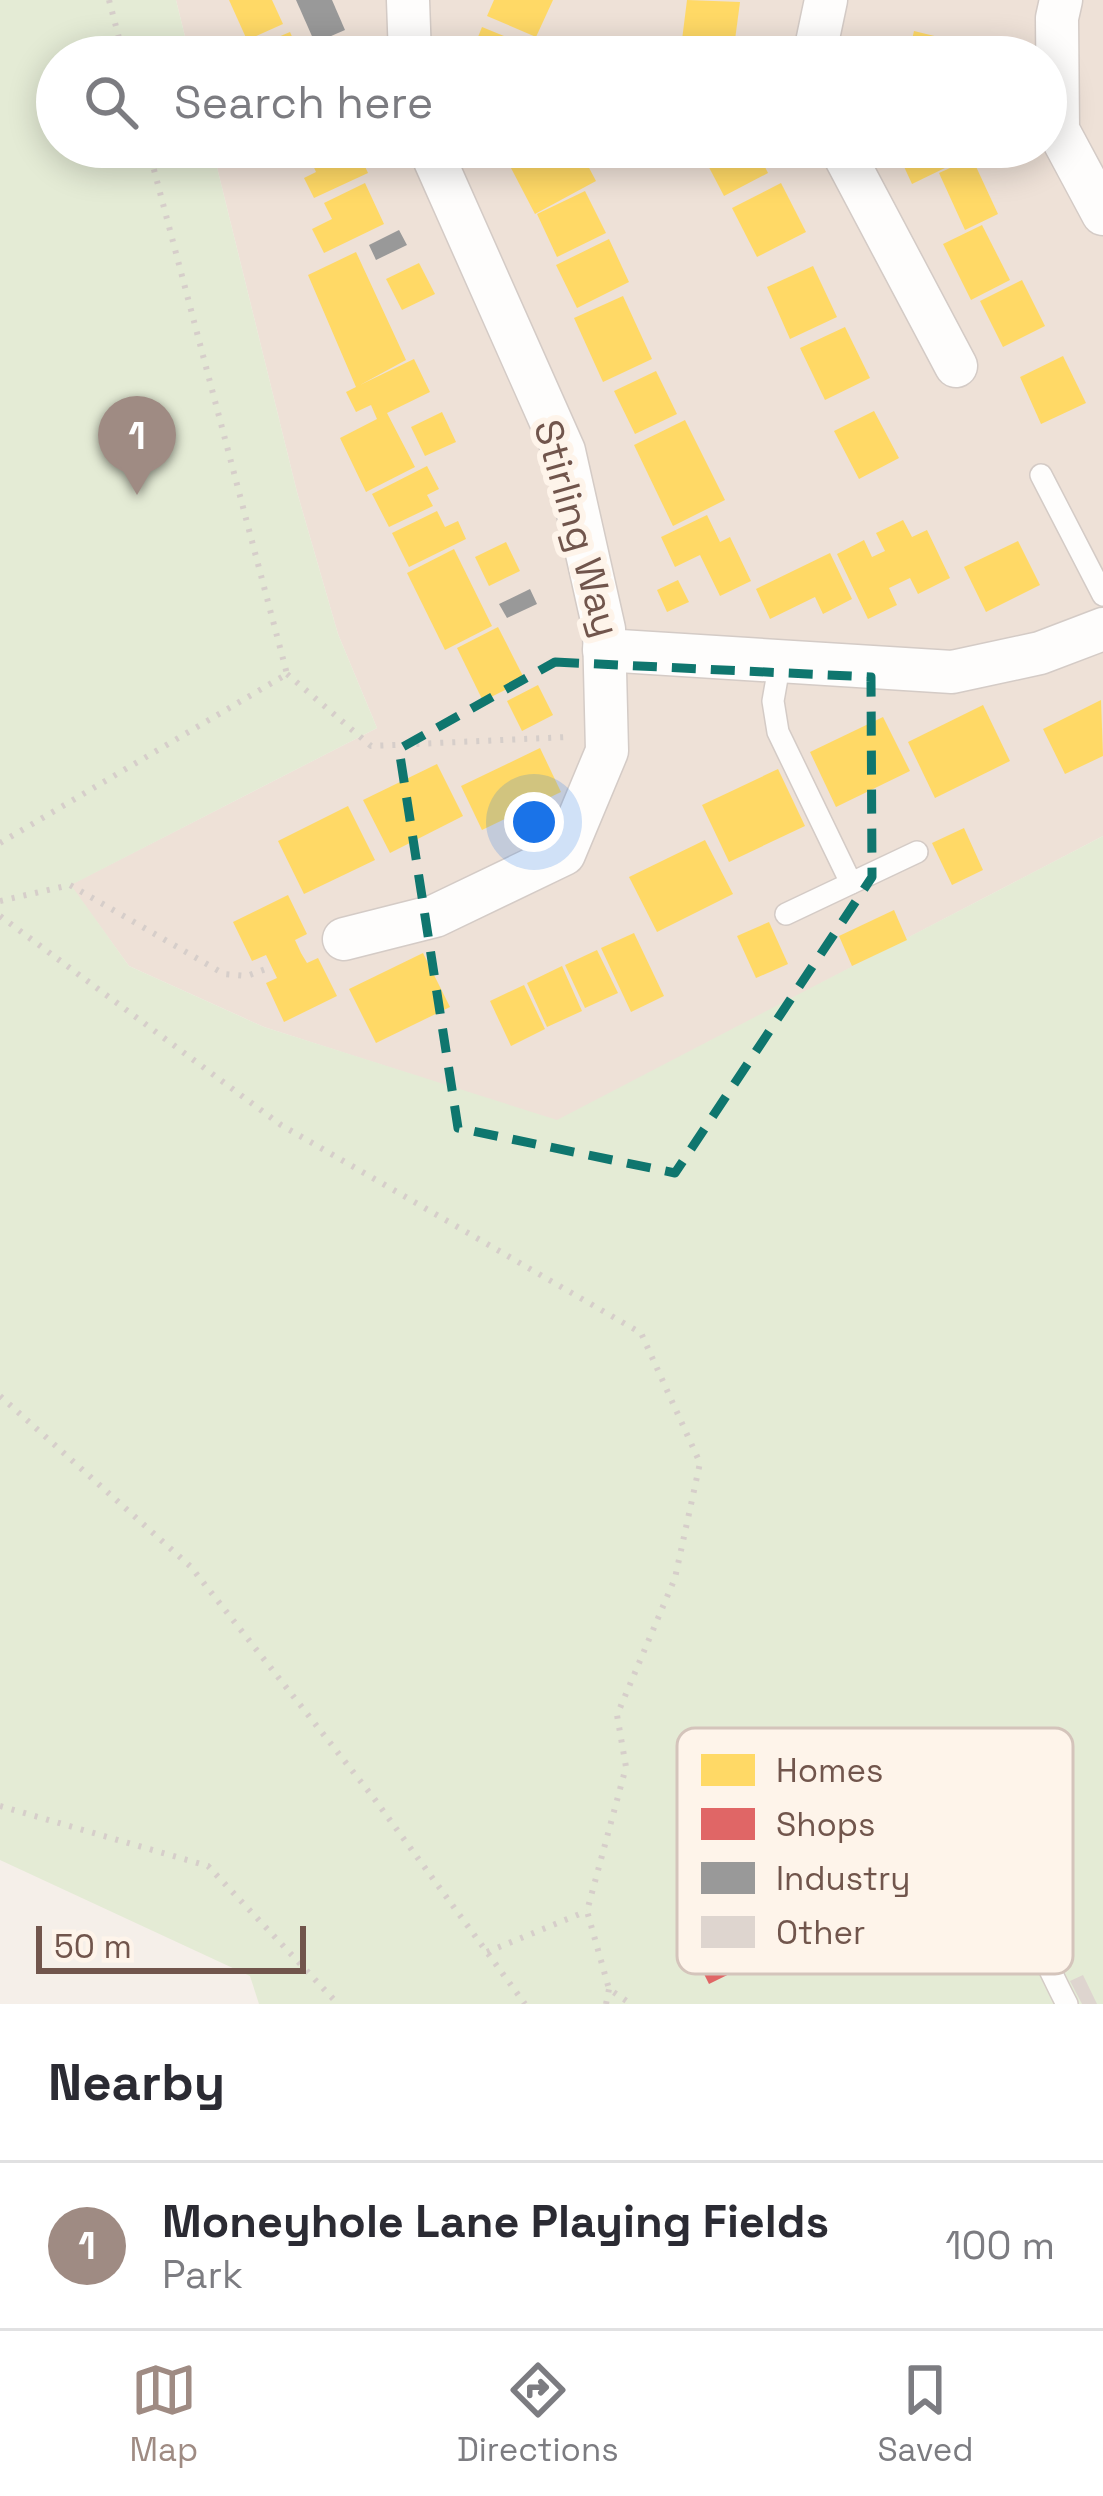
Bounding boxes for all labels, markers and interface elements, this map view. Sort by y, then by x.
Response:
search box [36,36,1067,168]
icon: search [78,69,144,135]
text: Search here [174,74,433,131]
pin: 1 [98,396,176,495]
street label: Stirling Way [523,414,632,642]
your location [504,792,564,852]
legend [677,1728,1073,1974]
text: Homes [776,1750,883,1792]
text: Shops [776,1804,876,1846]
text: Industry [776,1858,911,1900]
text: Other [776,1912,865,1954]
scale bar [36,1920,306,1973]
text: 50 m [54,1926,132,1968]
text: Nearby [48,2050,225,2115]
text: Moneyhole Lane Playing Fields [162,2193,829,2250]
text: 1 [78,2221,96,2270]
text: 100 m [945,2221,1055,2270]
text: Park [162,2250,243,2299]
tab: Map [129,2357,198,2471]
tab: Directions [457,2357,619,2471]
tab: Saved [877,2357,974,2471]

